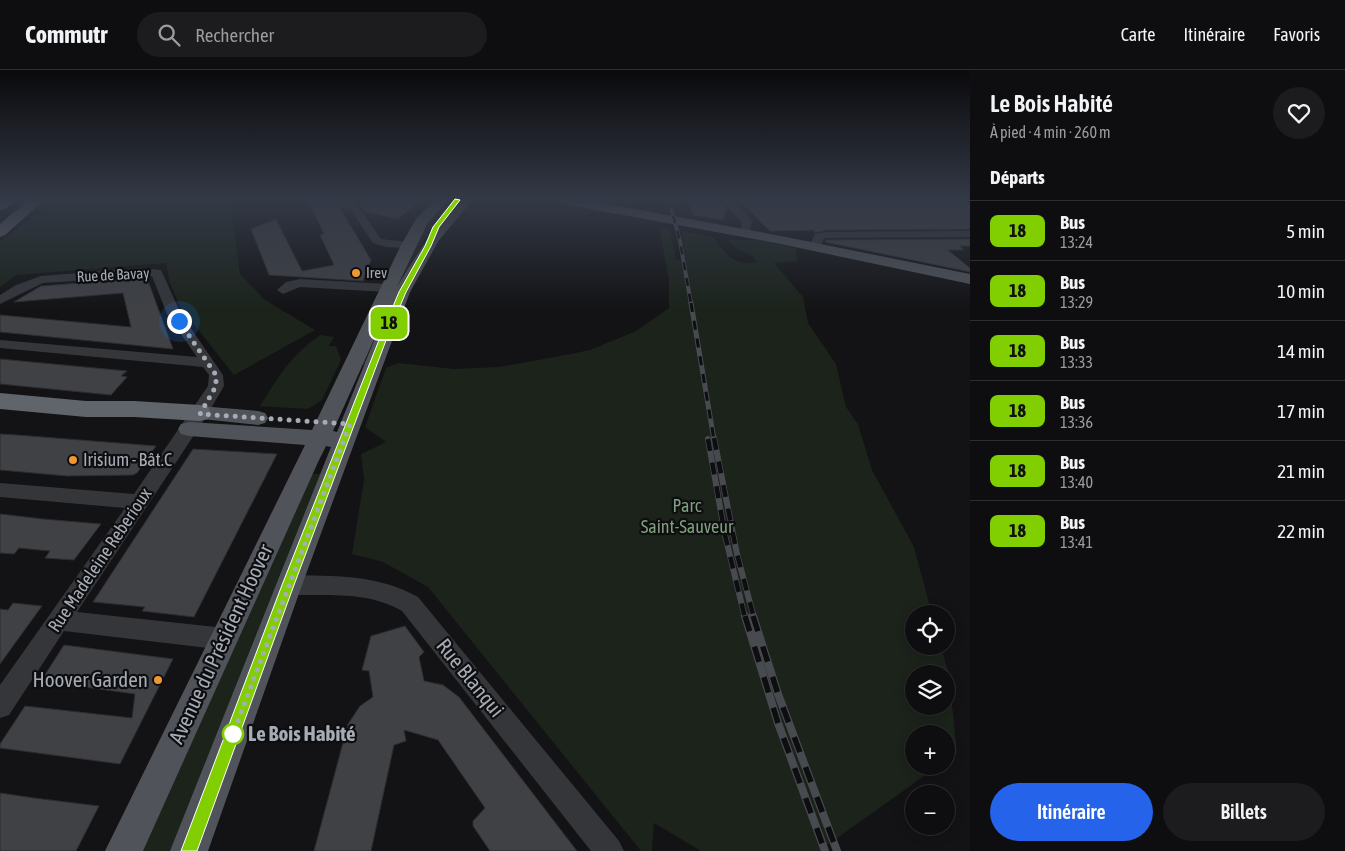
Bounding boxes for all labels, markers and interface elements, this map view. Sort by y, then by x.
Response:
search box [137,12,487,57]
text: Commutr [25,21,107,48]
icon: search [155,21,183,49]
text: Rechercher [195,24,274,46]
text: Carte [1121,24,1155,45]
text: Itinéraire [1183,24,1245,45]
text: Favoris [1273,24,1320,45]
button: heart [1273,87,1325,139]
text: Le Bois Habité [990,90,1113,117]
text: À pied · 4 min · 260 m [990,123,1111,141]
text: Départs [990,166,1045,188]
text: Bus [1060,211,1085,233]
text: 18 [1009,220,1026,241]
text: 5 min [1286,220,1325,242]
text: 13:24 [1060,233,1093,251]
street label: Rue de Bavay [76,264,150,285]
place label: Irev [366,264,387,281]
marker: Irev [350,267,362,279]
text: Bus [1060,271,1085,293]
text: 18 [1009,280,1026,301]
text: 10 min [1277,280,1325,302]
text: 13:29 [1060,293,1093,311]
line badge: 18 [366,307,412,339]
your location [167,309,192,334]
text: 18 [381,312,397,333]
text: Bus [1060,331,1085,353]
text: 18 [1009,340,1026,361]
text: 14 min [1277,340,1325,362]
text: 13:33 [1060,353,1093,371]
text: Bus [1060,391,1085,413]
text: 18 [1009,400,1026,421]
text: 17 min [1277,400,1325,422]
text: 13:36 [1060,413,1093,431]
place label: Irisium - Bât.C [83,449,172,470]
text: Bus [1060,451,1085,473]
marker: Irisium - Bât.C [67,454,79,466]
text: 18 [1009,460,1026,481]
text: 21 min [1277,460,1325,482]
text: 13:40 [1060,473,1093,491]
street label: Rue Madeleine Reberioux [43,484,156,636]
park label: Parc Saint-Sauveur [641,495,734,537]
text: Bus [1060,511,1085,533]
text: 18 [1009,520,1026,541]
text: 22 min [1277,520,1325,542]
text: 13:41 [1060,533,1093,551]
street label: Avenue du Président Hoover [163,540,277,747]
map controls [905,605,955,835]
button: locate [905,605,955,655]
street label: Rue Blanqui [432,634,510,721]
button: layers [905,665,955,715]
place label: Hoover Garden [32,667,148,691]
marker: Hoover Garden [152,674,164,686]
place label: Le Bois Habité [248,721,356,745]
marker: Le Bois Habité [222,723,244,745]
button: + [905,725,955,775]
button: Itinéraire [990,783,1153,841]
button: Billets [1163,783,1325,841]
button: − [905,785,955,835]

